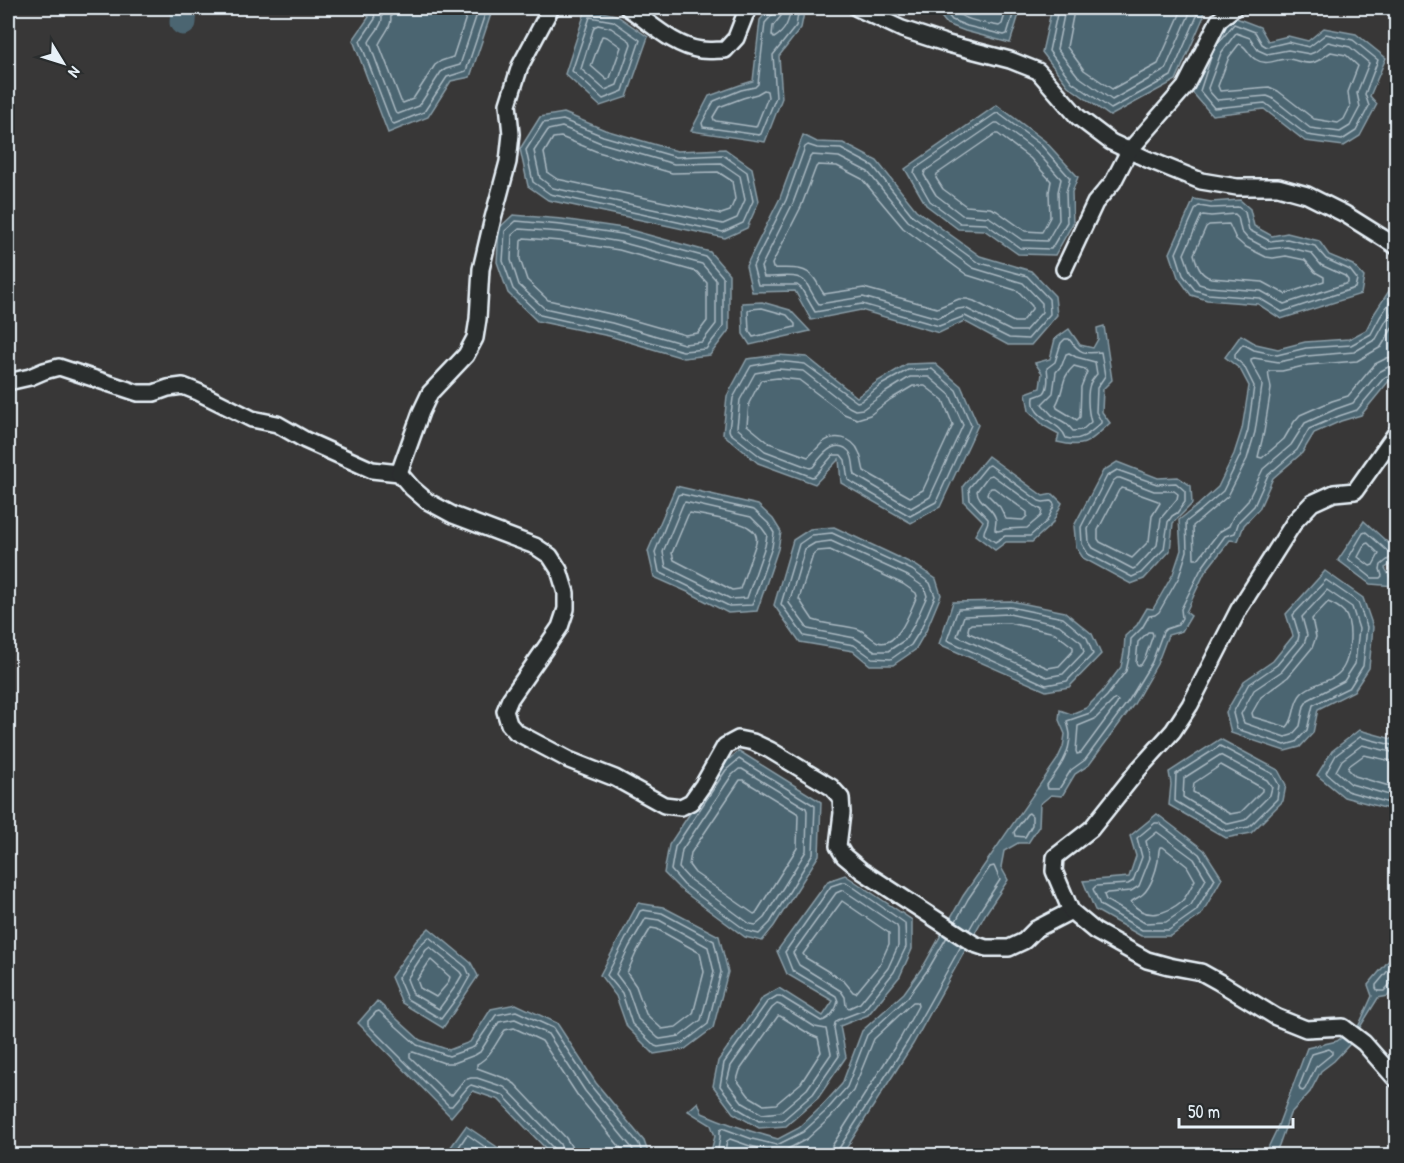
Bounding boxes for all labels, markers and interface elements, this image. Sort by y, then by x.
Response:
north arrow [33,33,93,93]
text: N [63,62,86,83]
scale bar [1179,1091,1293,1129]
text: 50 m [1188,1099,1220,1124]

